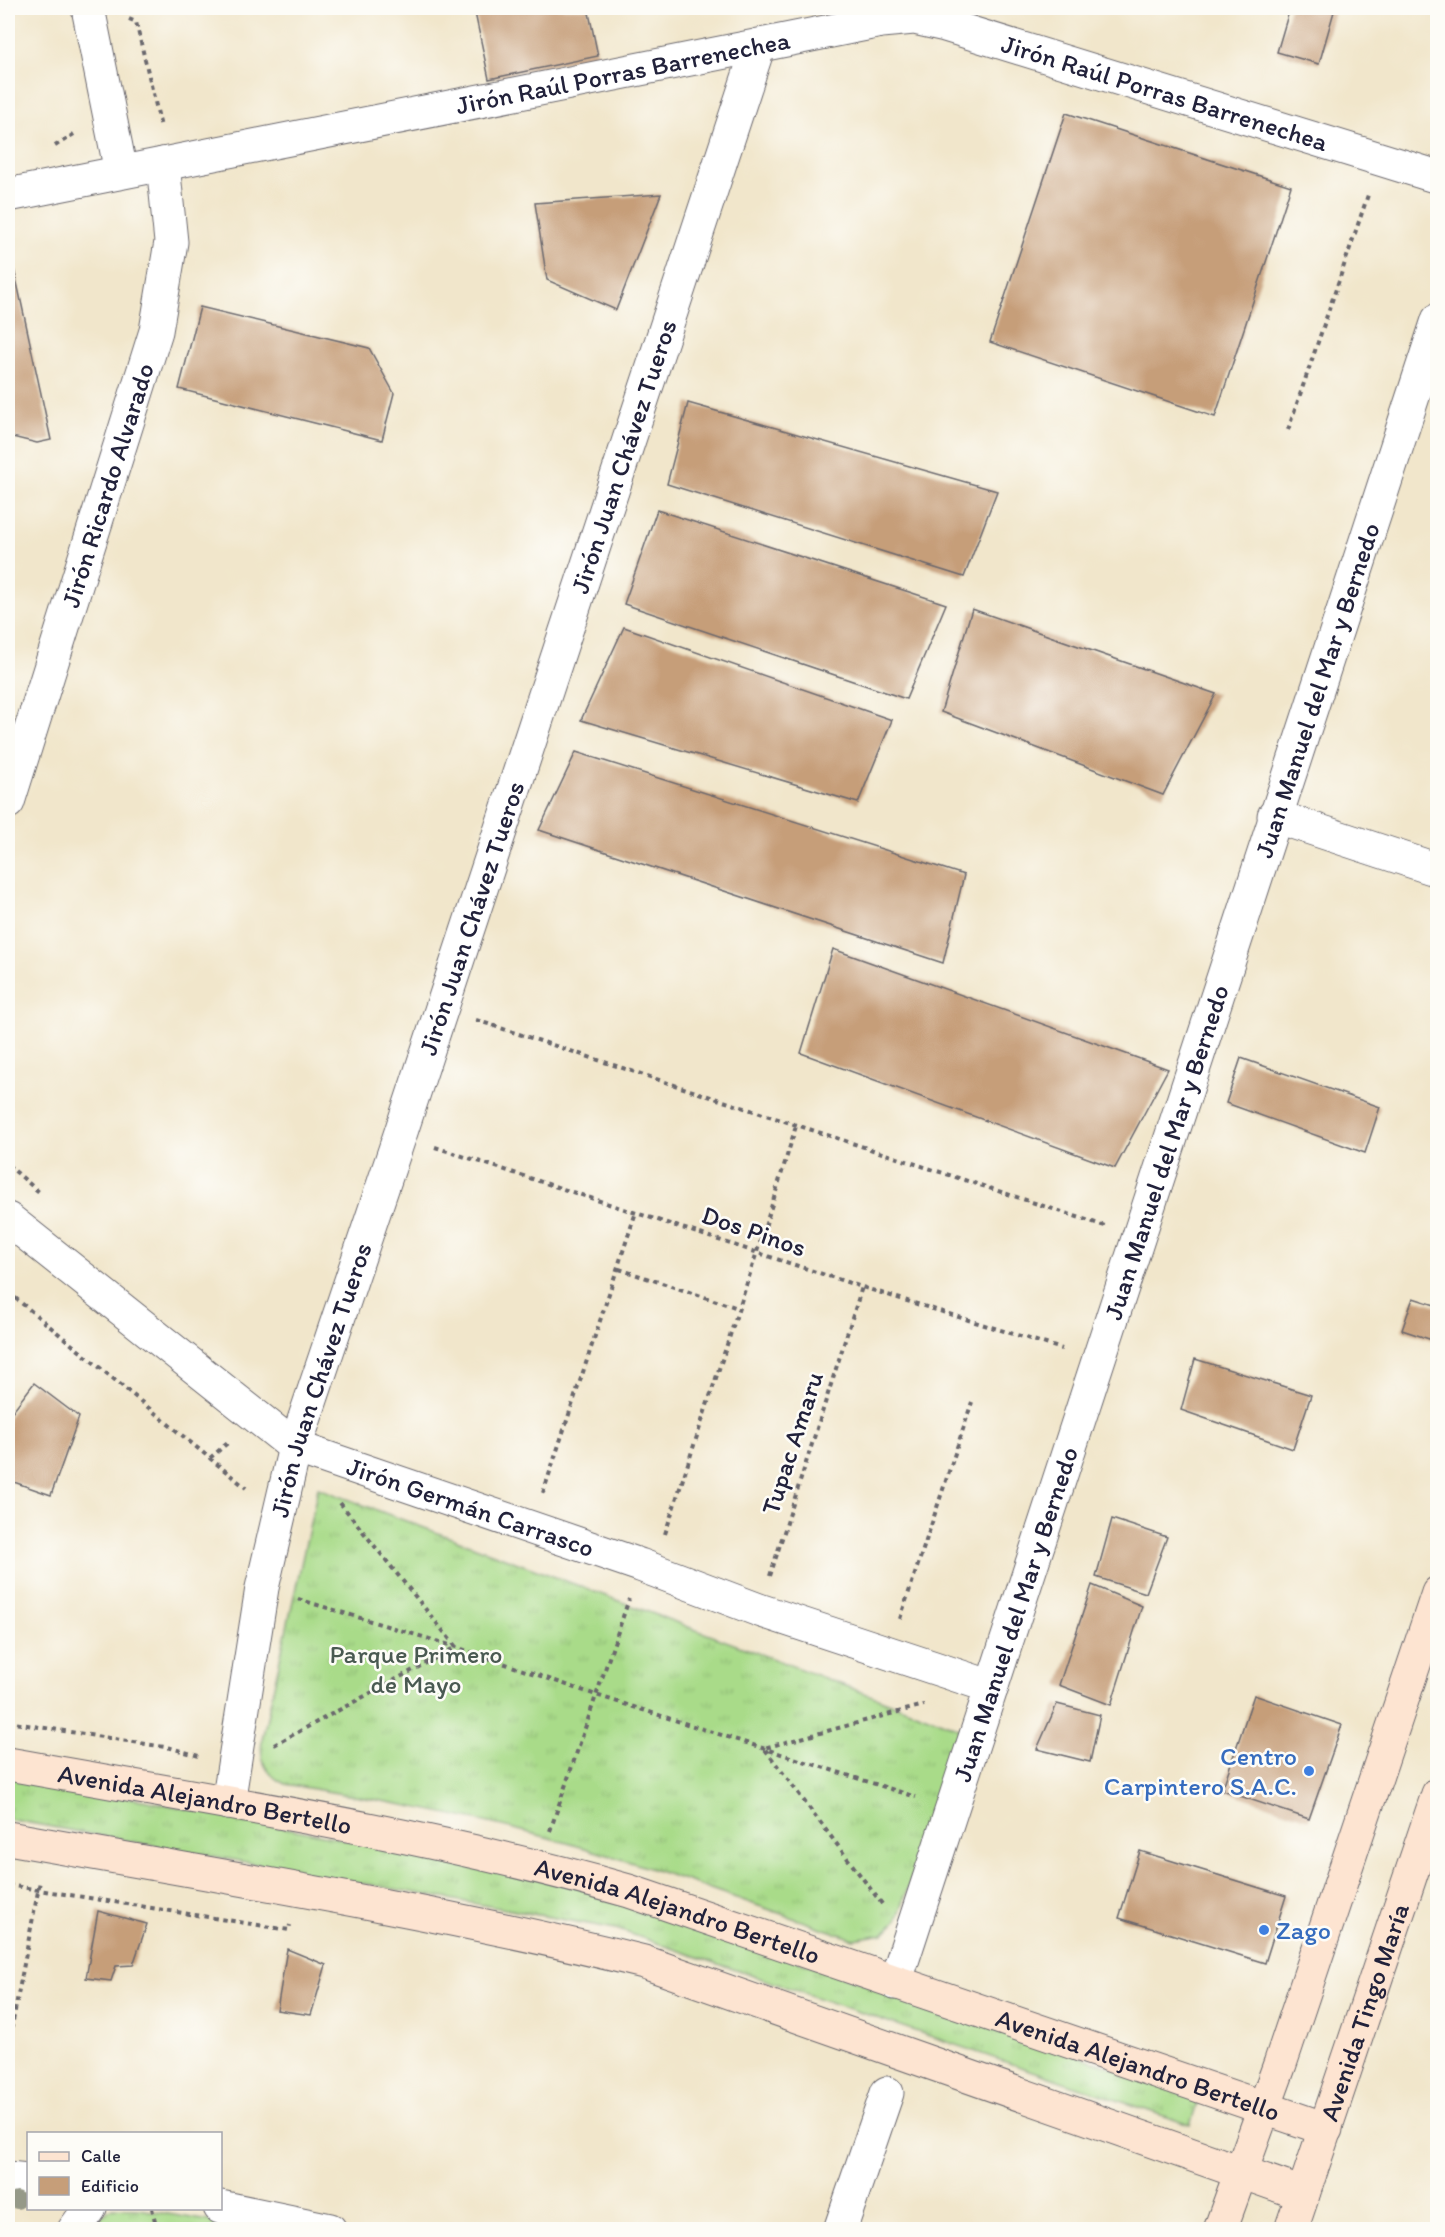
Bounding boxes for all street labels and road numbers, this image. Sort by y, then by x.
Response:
street label: Jirón Raúl Porras Barrenechea [453,23,793,121]
street label: Jirón Raúl Porras Barrenechea [998,27,1332,158]
street label: Jirón Juan Chávez Tueros [563,316,683,597]
street label: Jirón Ricardo Alvarado [54,359,161,611]
street label: Juan Manuel del Mar y Bernedo [1248,519,1387,862]
street label: Jirón Juan Chávez Tueros [411,777,531,1059]
street label: Juan Manuel del Mar y Bernedo [1097,981,1236,1324]
street label: Dos Pinos [698,1198,810,1264]
street label: Jirón Juan Chávez Tueros [263,1238,379,1520]
street label: Tupac Amaru [754,1368,830,1518]
street label: Juan Manuel del Mar y Bernedo [946,1443,1085,1786]
street label: Jirón Germán Carrasco [343,1450,598,1564]
street label: Avenida Alejandro Bertello [55,1757,355,1841]
street label: Avenida Alejandro Bertello [531,1851,824,1971]
street label: Avenida Tingo María [1313,1898,1416,2125]
street label: Avenida Alejandro Bertello [992,2002,1284,2128]

